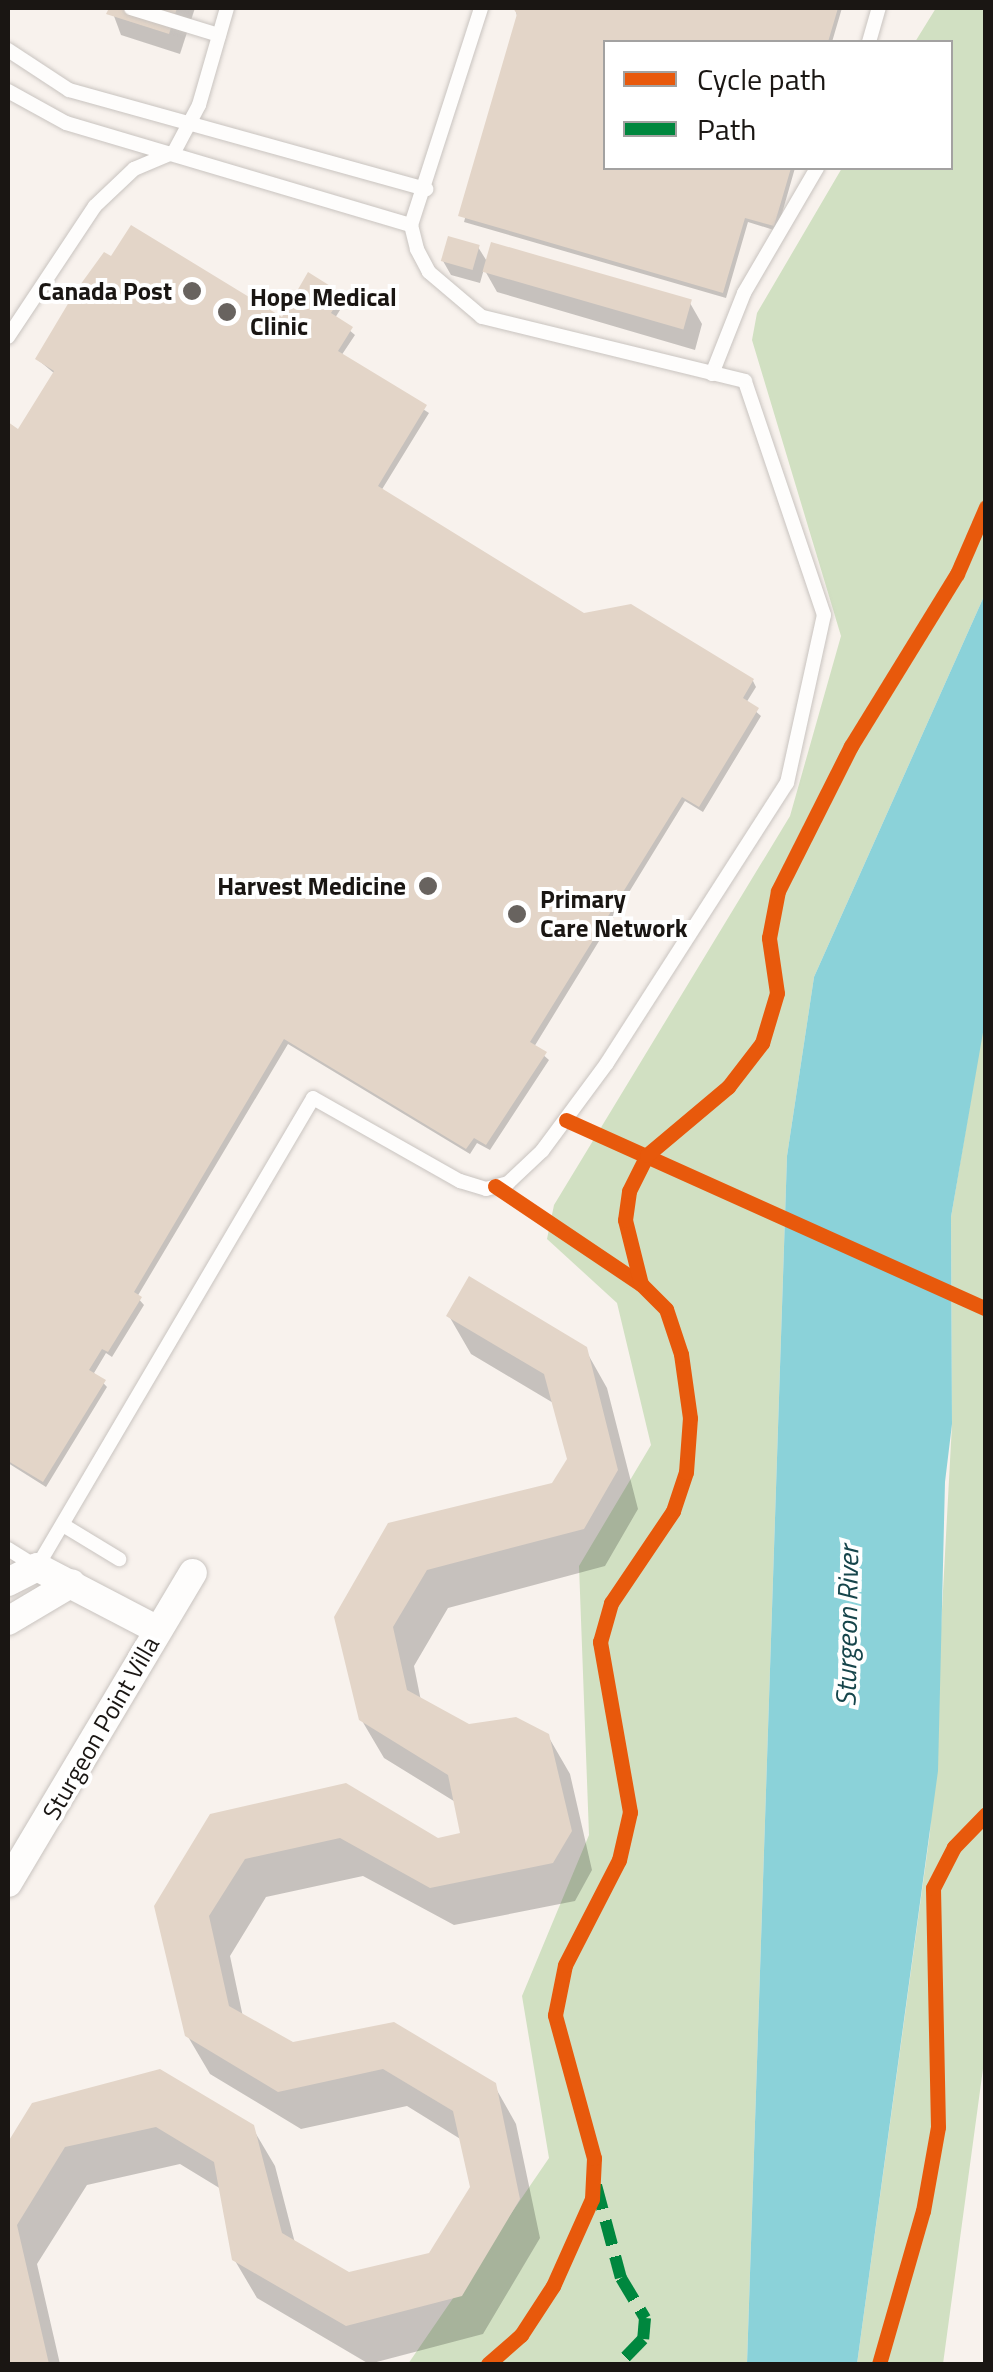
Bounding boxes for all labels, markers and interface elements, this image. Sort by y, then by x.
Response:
legend [603,40,953,170]
text: Cycle path [697,56,826,102]
text: Path [697,106,756,152]
place label: Canada Post [38,276,172,306]
marker: Canada Post [181,280,203,302]
place label: Hope Medical Clinic [250,283,397,342]
marker: Hope Medical Clinic [214,299,240,325]
place label: Harvest Medicine [217,871,406,901]
marker: Harvest Medicine [415,873,441,899]
place label: Primary Care Network [540,885,688,944]
marker: Primary Care Network [504,901,530,927]
water label: Sturgeon River [829,1545,865,1707]
street label: Sturgeon Point Villa [36,1631,166,1825]

